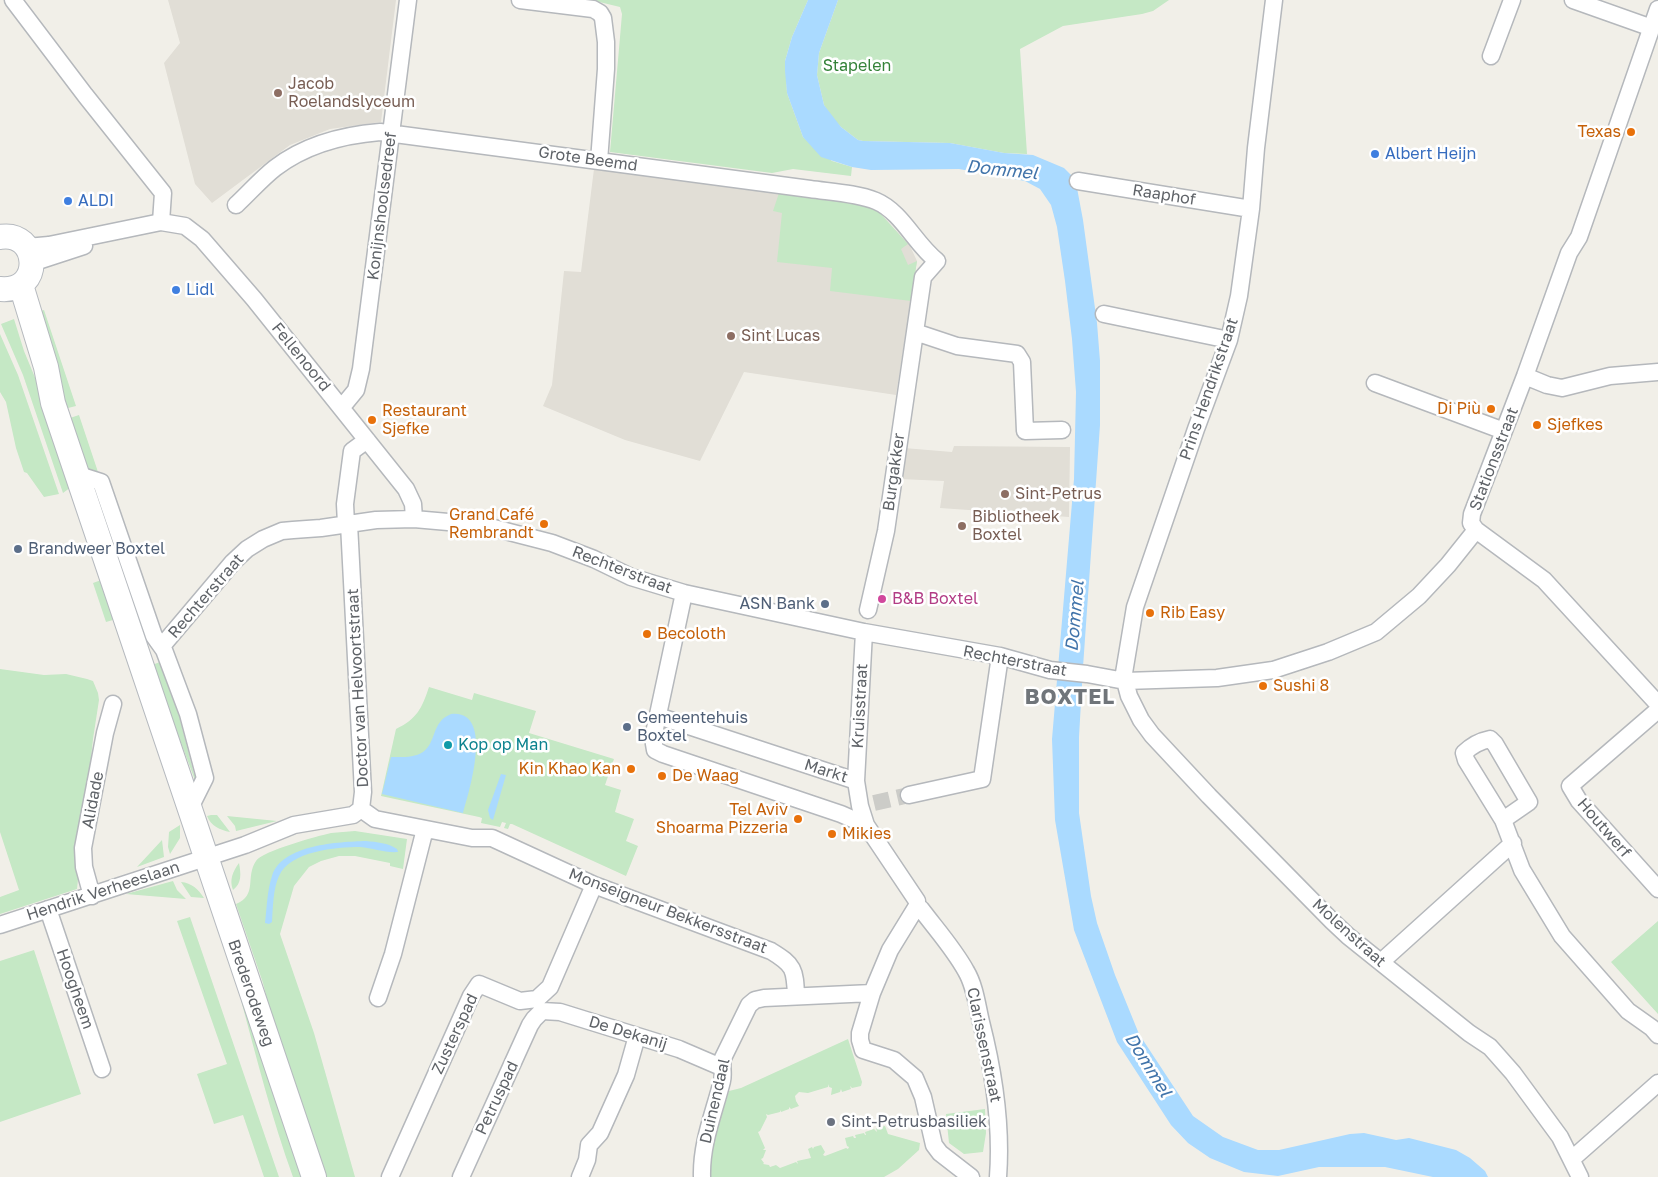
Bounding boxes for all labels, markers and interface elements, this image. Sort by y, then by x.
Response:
park label: Stapelen [823,56,891,76]
place label: Jacob Roelandslyceum [288,74,415,112]
marker: Jacob Roelandslyceum [272,87,284,99]
place label: Texas [1577,122,1621,142]
marker: Texas [1625,126,1637,138]
street label: Konijnshoolsedreef [363,131,401,281]
street label: Grote Beemd [537,143,639,175]
place label: Albert Heijn [1385,144,1476,164]
marker: Albert Heijn [1369,148,1381,160]
water label: Dommel [965,156,1039,184]
street label: Raaphof [1131,181,1197,209]
place label: ALDI [78,191,114,211]
marker: ALDI [62,195,74,207]
place label: Lidl [186,280,214,300]
marker: Lidl [170,284,182,296]
street label: Prins Hendrikstraat [1176,315,1242,463]
street label: Fellenoord [267,319,335,395]
place label: Sint Lucas [741,326,820,346]
marker: Sint Lucas [725,330,737,342]
place label: Di Più [1437,399,1481,419]
place label: Restaurant Sjefke [382,401,467,439]
marker: Di Più [1485,403,1497,415]
street label: Stationsstraat [1465,405,1523,513]
marker: Restaurant Sjefke [366,414,378,426]
place label: Sjefkes [1547,415,1603,435]
marker: Sjefkes [1531,419,1543,431]
street label: Burgakker [879,432,909,512]
place label: Sint-Petrus [1015,484,1102,504]
marker: Sint-Petrus [999,488,1011,500]
place label: Grand Café Rembrandt [449,505,534,543]
place label: Bibliotheek Boxtel [972,507,1060,545]
marker: Grand Café Rembrandt [538,518,550,530]
marker: Bibliotheek Boxtel [956,520,968,532]
place label: Brandweer Boxtel [28,539,165,559]
street label: Rechterstraat [569,542,675,598]
marker: Brandweer Boxtel [12,543,24,555]
street label: Rechterstraat [164,550,248,642]
water label: Dommel [1061,579,1089,653]
street label: Doctor van Helvoortstraat [343,588,373,788]
place label: B&B Boxtel [892,589,978,609]
marker: B&B Boxtel [876,593,888,605]
place label: ASN Bank [739,594,815,614]
marker: ASN Bank [819,598,831,610]
place label: Rib Easy [1160,603,1225,623]
marker: Rib Easy [1144,607,1156,619]
place label: Becoloth [657,624,726,644]
marker: Becoloth [641,628,653,640]
street label: Rechterstraat [961,642,1069,680]
street label: Kruisstraat [848,663,872,749]
place label: Sushi 8 [1273,676,1329,696]
marker: Sushi 8 [1257,680,1269,692]
district label: BOXTEL [1024,684,1116,710]
place label: Gemeentehuis Boxtel [637,708,748,746]
marker: Gemeentehuis Boxtel [621,721,633,733]
place label: Kop op Man [458,735,548,755]
marker: Kop op Man [442,739,454,751]
street label: Markt [802,755,850,787]
place label: Kin Khao Kan [519,759,621,779]
marker: Kin Khao Kan [625,763,637,775]
place label: De Waag [672,766,739,786]
street label: Alidade [78,770,108,830]
marker: De Waag [656,770,668,782]
street label: Houtwerf [1573,794,1635,862]
place label: Tel Aviv Shoarma Pizzeria [656,800,788,838]
marker: Tel Aviv Shoarma Pizzeria [792,813,804,825]
place label: Mikies [842,824,891,844]
marker: Mikies [826,828,838,840]
street label: Hendrik Verheeslaan [24,857,182,925]
street label: Monseigneur Bekkersstraat [566,864,770,958]
street label: Molenstraat [1308,895,1390,971]
street label: Brederodeweg [224,937,278,1049]
street label: Hoogheem [52,946,98,1032]
street label: Clarissenstraat [962,986,1006,1104]
street label: Zusterspad [428,991,482,1077]
street label: De Dekanij [586,1012,670,1054]
water label: Dommel [1120,1029,1176,1101]
street label: Duinendaal [696,1056,734,1146]
street label: Petruspad [472,1058,522,1138]
place label: Sint-Petrusbasiliek [841,1112,987,1132]
marker: Sint-Petrusbasiliek [825,1116,837,1128]

